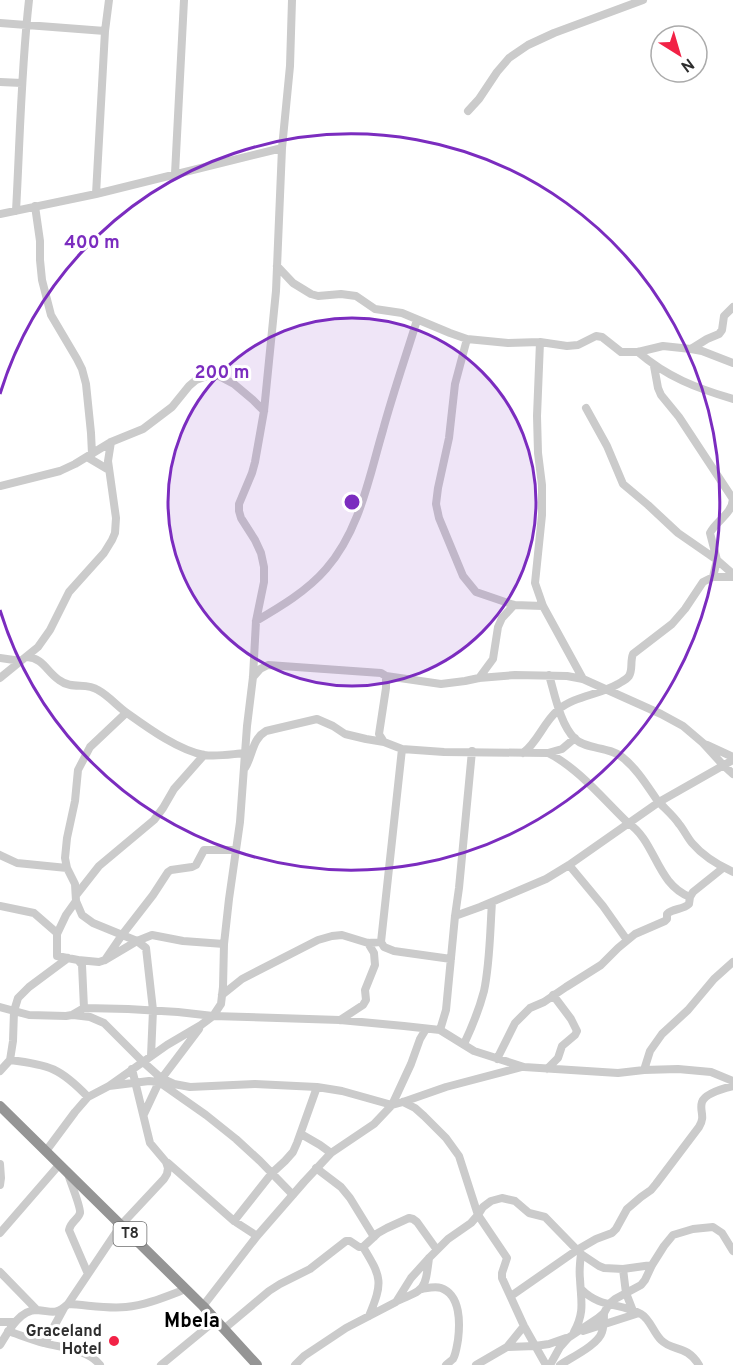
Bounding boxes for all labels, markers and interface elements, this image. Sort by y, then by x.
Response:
north arrow [649,24,709,84]
text: N [676,53,697,76]
text: 400 m [64,232,120,255]
text: 200 m [194,362,250,385]
centre of rings [342,492,362,512]
road number: T8 [114,1222,146,1246]
district label: Mbela [164,1309,220,1335]
place label: Graceland Hotel [26,1322,102,1360]
marker: Graceland Hotel [107,1334,121,1348]

